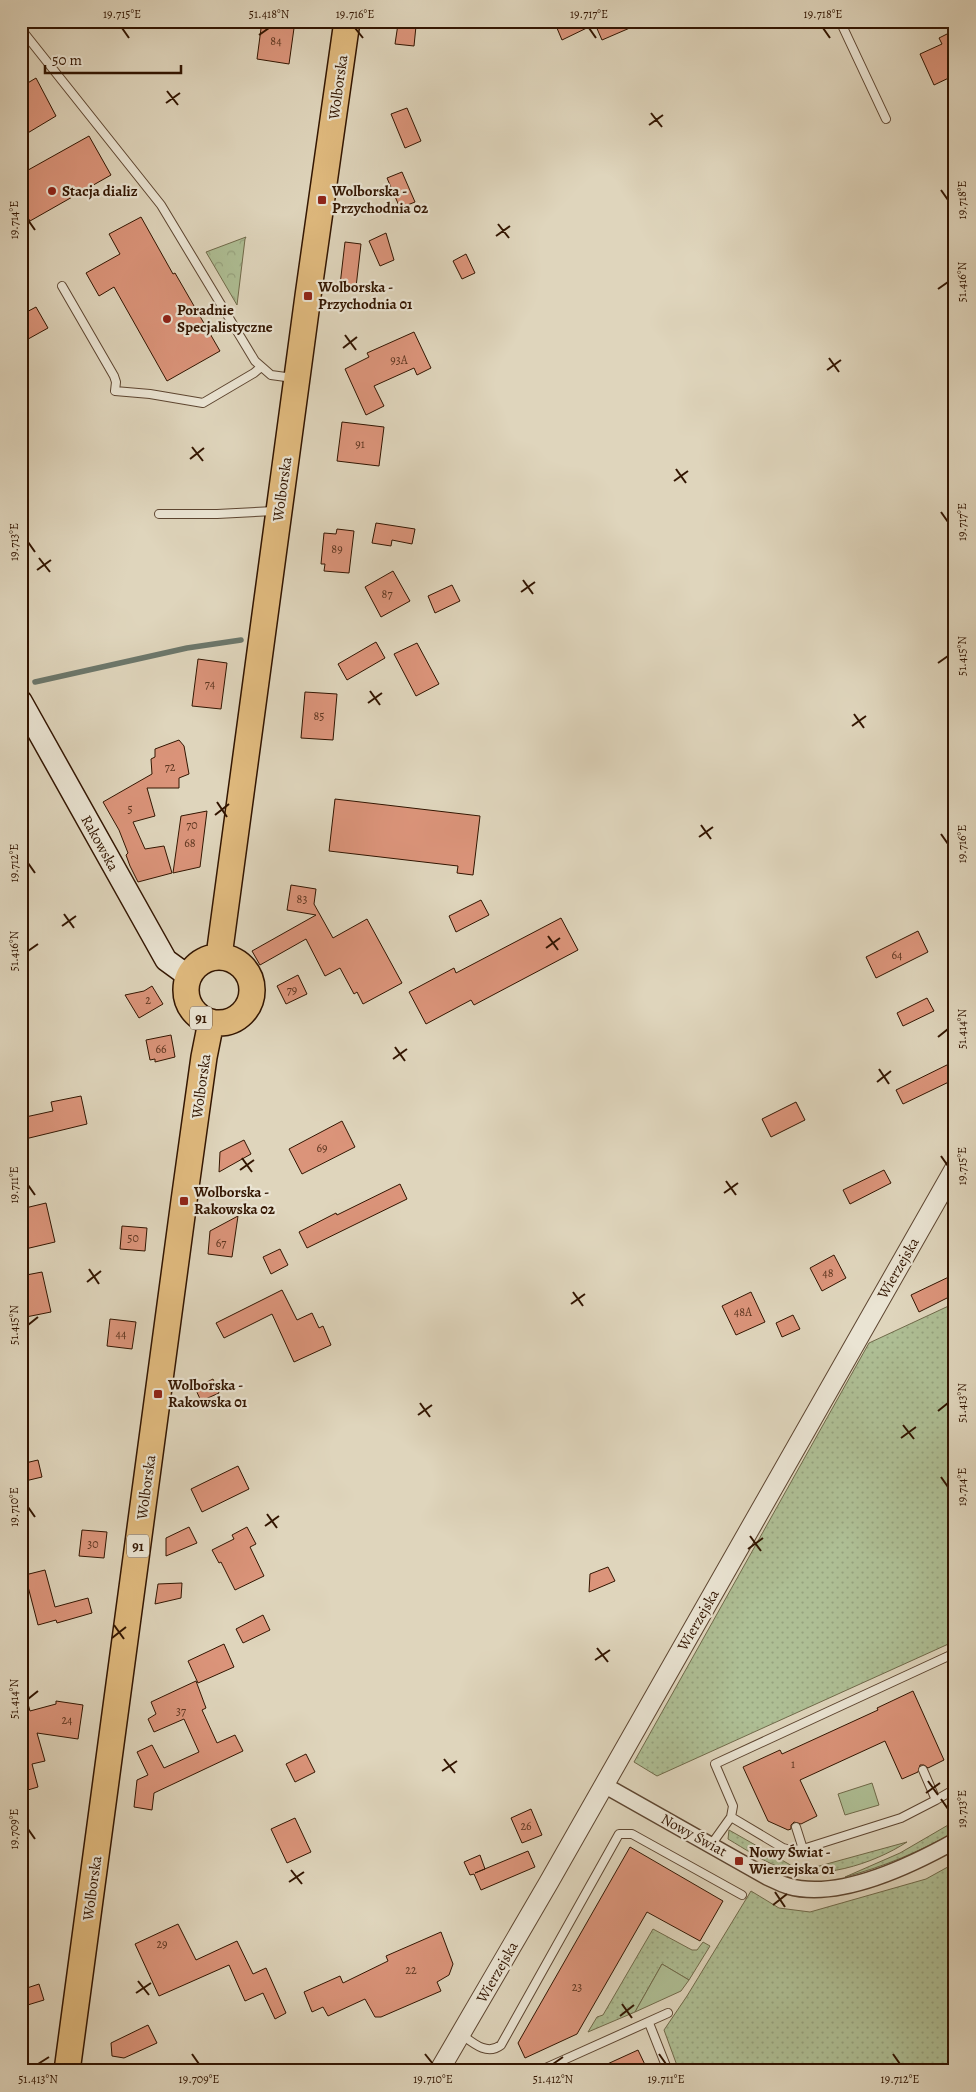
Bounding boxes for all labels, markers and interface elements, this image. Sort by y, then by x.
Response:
text: 19.715°E [103,6,141,22]
text: 51.418°N [249,6,290,22]
text: 19.716°E [336,6,374,22]
text: 19.717°E [570,6,608,22]
text: 19.718°E [804,6,842,22]
house number: 84 [270,33,282,49]
scale bar [45,42,181,74]
text: 50 m [52,50,82,70]
street label: Wolborska [323,53,352,122]
place label: Stacja dializ [62,181,138,201]
place label: Wolborska - Przychodnia 02 [331,181,429,218]
text: 19.718°E [954,181,970,219]
marker: Stacja dializ [46,185,58,197]
marker: Wolborska - Przychodnia 02 [316,194,328,206]
text: 19.714°E [6,201,22,239]
text: 51.416°N [954,262,970,302]
place label: Wolborska - Przychodnia 01 [317,277,413,314]
marker: Wolborska - Przychodnia 01 [302,290,314,302]
place label: Poradnie Specjalistyczne [177,300,273,337]
marker: Poradnie Specjalistyczne [161,313,173,325]
house number: 93A [390,352,409,368]
house number: 91 [355,436,365,452]
street label: Wolborska [267,455,296,524]
text: 19.717°E [954,503,970,541]
text: 19.713°E [6,523,22,561]
house number: 89 [331,541,343,557]
house number: 87 [382,586,393,602]
text: 51.415°N [954,636,970,676]
house number: 74 [205,676,216,692]
house number: 85 [314,708,324,724]
house number: 72 [165,759,176,775]
house number: 5 [127,801,133,817]
street label: Rakowska [76,811,124,875]
house number: 70 [186,817,198,833]
text: 19.716°E [954,825,970,863]
house number: 68 [184,835,196,851]
text: 19.712°E [6,844,22,882]
house number: 83 [297,891,307,907]
text: 51.416°N [6,931,22,971]
house number: 64 [892,947,903,963]
house number: 79 [287,982,297,998]
house number: 2 [145,992,151,1008]
road number: 91 [190,1006,212,1030]
text: 51.414°N [954,1009,970,1049]
house number: 66 [155,1041,167,1057]
street label: Wolborska [186,1052,215,1121]
house number: 69 [316,1140,328,1156]
text: 19.715°E [954,1147,970,1185]
text: 19.711°E [6,1166,22,1204]
place label: Wolborska - Rakowska 02 [193,1182,276,1219]
marker: Wolborska - Rakowska 02 [178,1195,190,1207]
house number: 50 [127,1230,139,1246]
street label: Wierzejska [872,1234,924,1303]
house number: 67 [216,1235,227,1251]
house number: 48 [822,1265,834,1281]
house number: 48A [734,1304,753,1320]
text: 51.415°N [6,1305,22,1345]
house number: 44 [116,1326,127,1342]
place label: Wolborska - Rakowska 01 [167,1375,248,1412]
text: 51.413°N [954,1383,970,1423]
marker: Wolborska - Rakowska 01 [152,1388,164,1400]
street label: Wolborska [131,1453,160,1522]
text: 19.714°E [954,1468,970,1506]
text: 19.710°E [6,1487,22,1527]
road number: 91 [127,1534,149,1558]
house number: 30 [87,1536,99,1552]
street label: Wierzejska [672,1586,724,1655]
text: 51.414°N [6,1679,22,1719]
house number: 37 [176,1703,187,1719]
house number: 24 [61,1712,73,1728]
house number: 1 [791,1756,795,1772]
text: 19.713°E [954,1790,970,1828]
text: 19.709°E [6,1809,22,1849]
street label: Nowy Świat [658,1809,731,1861]
house number: 26 [520,1818,532,1834]
place label: Nowy Świat - Wierzejska 01 [748,1842,835,1879]
street label: Wolborska [77,1854,106,1923]
marker: Nowy Świat - Wierzejska 01 [733,1855,745,1867]
house number: 29 [156,1936,168,1952]
street label: Wierzejska [471,1938,523,2007]
house number: 22 [405,1962,417,1978]
house number: 23 [572,1979,582,1995]
text: 51.413°N [18,2071,58,2087]
text: 19.709°E [179,2071,219,2087]
text: 19.710°E [413,2071,453,2087]
text: 51.412°N [533,2071,574,2087]
text: 19.711°E [647,2071,685,2087]
text: 19.712°E [881,2071,919,2087]

